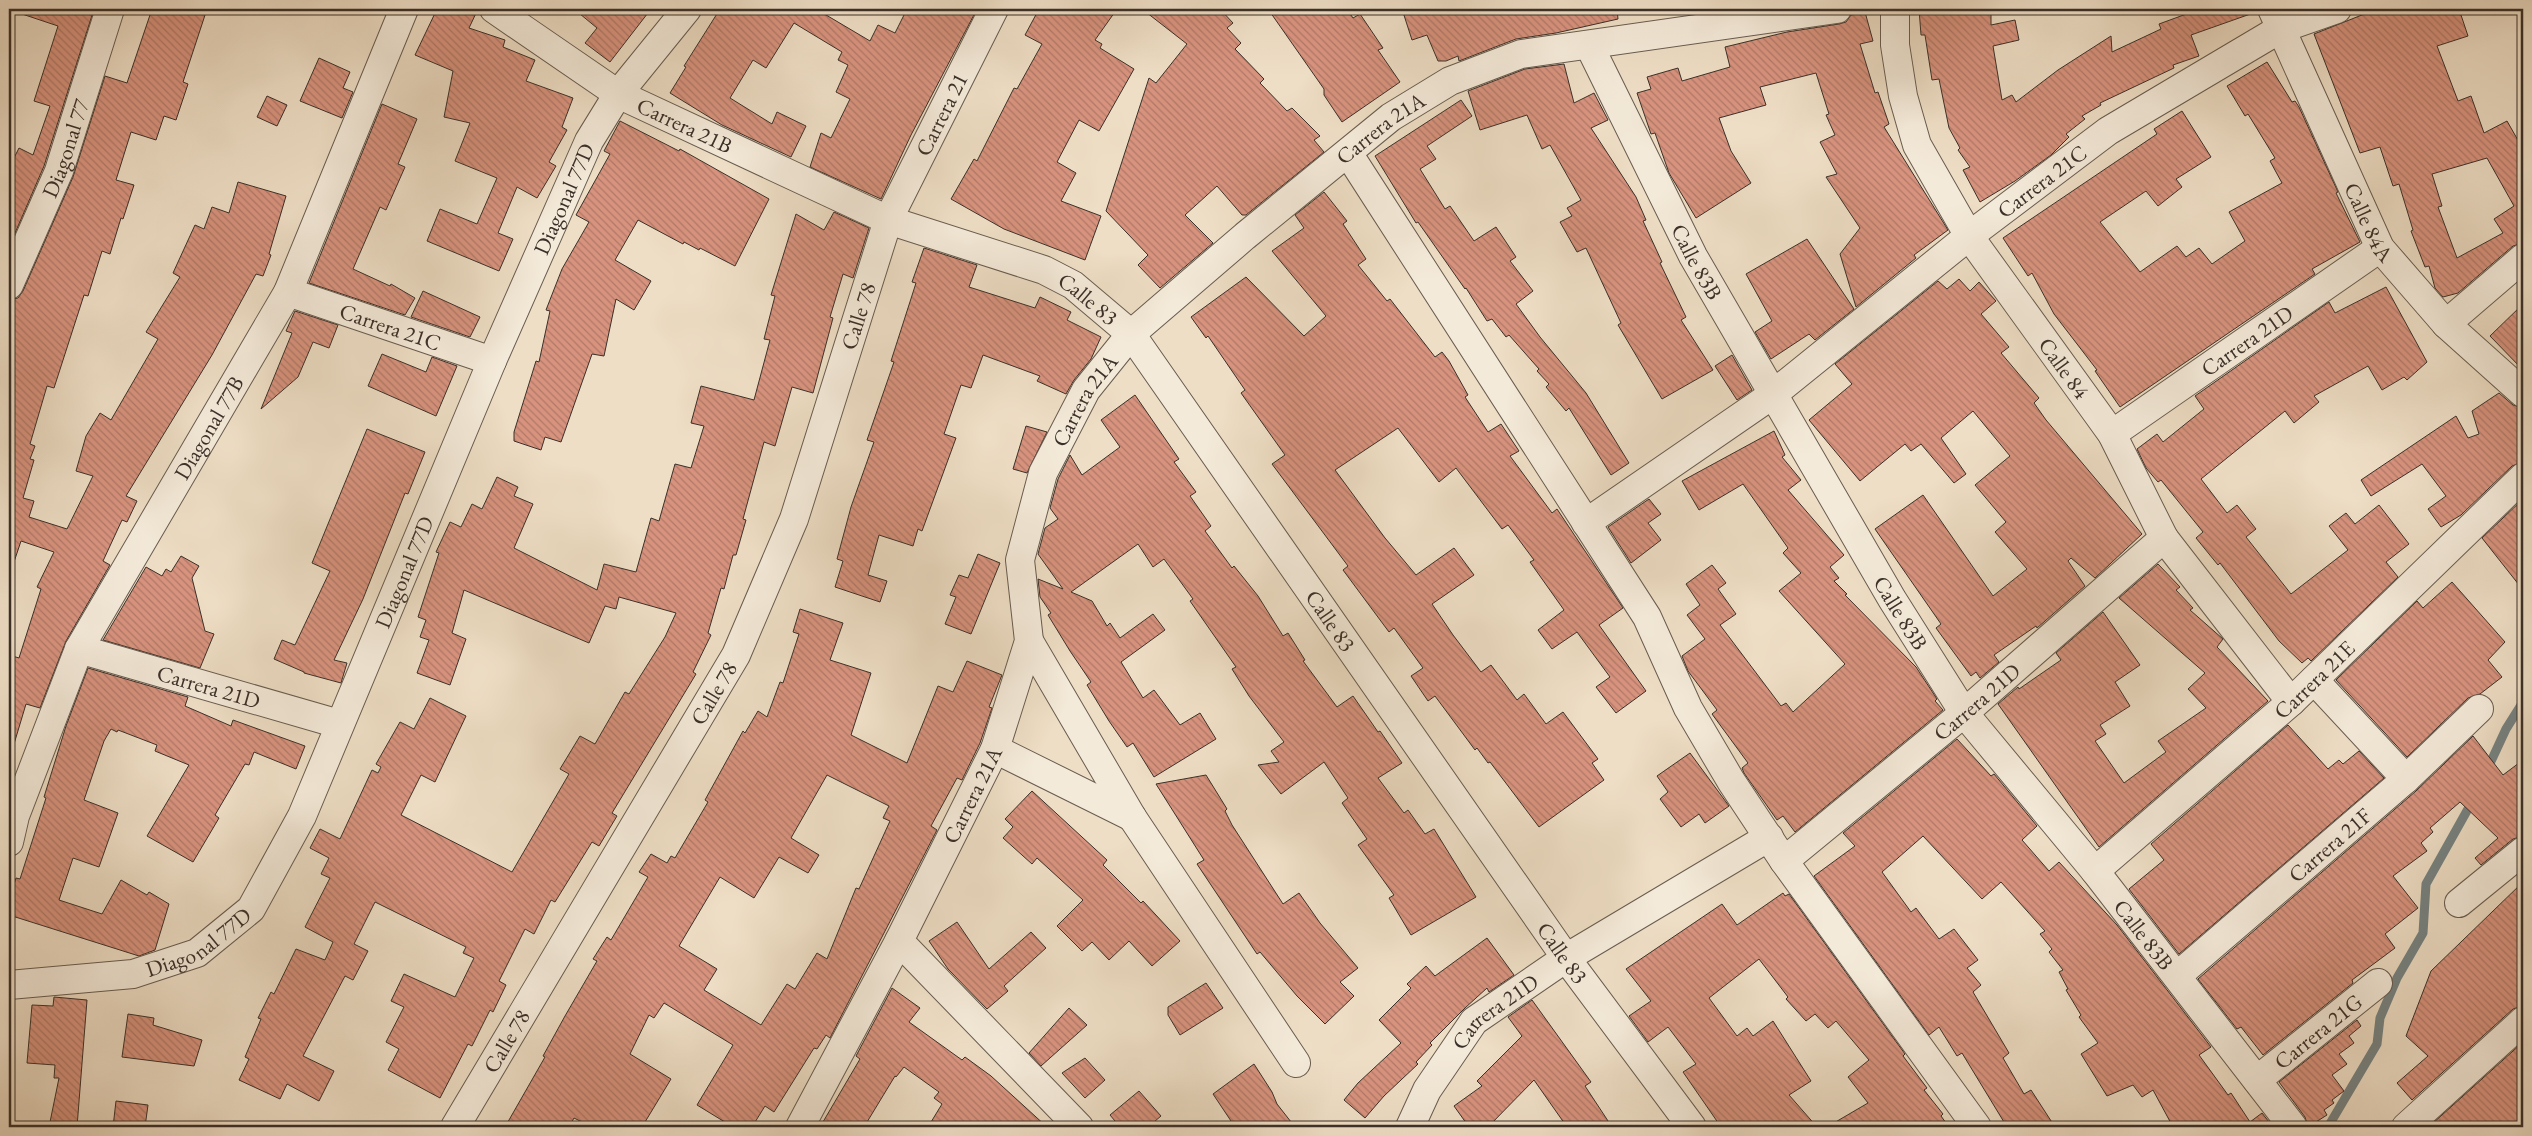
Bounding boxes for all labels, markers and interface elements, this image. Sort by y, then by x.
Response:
street label: Carrera 21 [908,68,974,161]
street label: Carrera 21A [1330,85,1431,171]
street label: Carrera 21B [632,90,737,160]
street label: Diagonal 77 [35,95,95,202]
street label: Diagonal 77D [526,138,601,259]
street label: Carrera 21C [1991,138,2092,224]
street label: Calle 84A [2338,178,2401,269]
street label: Calle 83B [1665,219,1730,305]
street label: Calle 83 [1054,266,1124,331]
street label: Calle 78 [834,279,882,353]
street label: Carrera 21C [336,296,445,357]
street label: Carrera 21D [2195,298,2299,383]
street label: Calle 84 [2032,331,2096,405]
street label: Carrera 21A [1045,347,1125,452]
street label: Diagonal 77B [167,370,250,485]
street label: Diagonal 77D [368,511,440,633]
street label: Calle 83B [1867,570,1935,655]
street label: Calle 83 [1299,584,1362,657]
street label: Carrera 21E [2267,634,2361,725]
street label: Calle 78 [683,656,743,730]
street label: Carrera 21D [1927,656,2026,747]
street label: Carrera 21D [154,658,264,715]
street label: Carrera 21A [936,741,1009,848]
street label: Carrera 21F [2282,801,2377,889]
street label: Calle 83B [2107,893,2181,976]
street label: Diagonal 77D [142,900,257,983]
street label: Calle 83 [1531,916,1594,989]
street label: Carrera 21D [1444,967,1544,1055]
street label: Carrera 21G [2268,987,2368,1076]
street label: Calle 78 [476,1004,536,1078]

